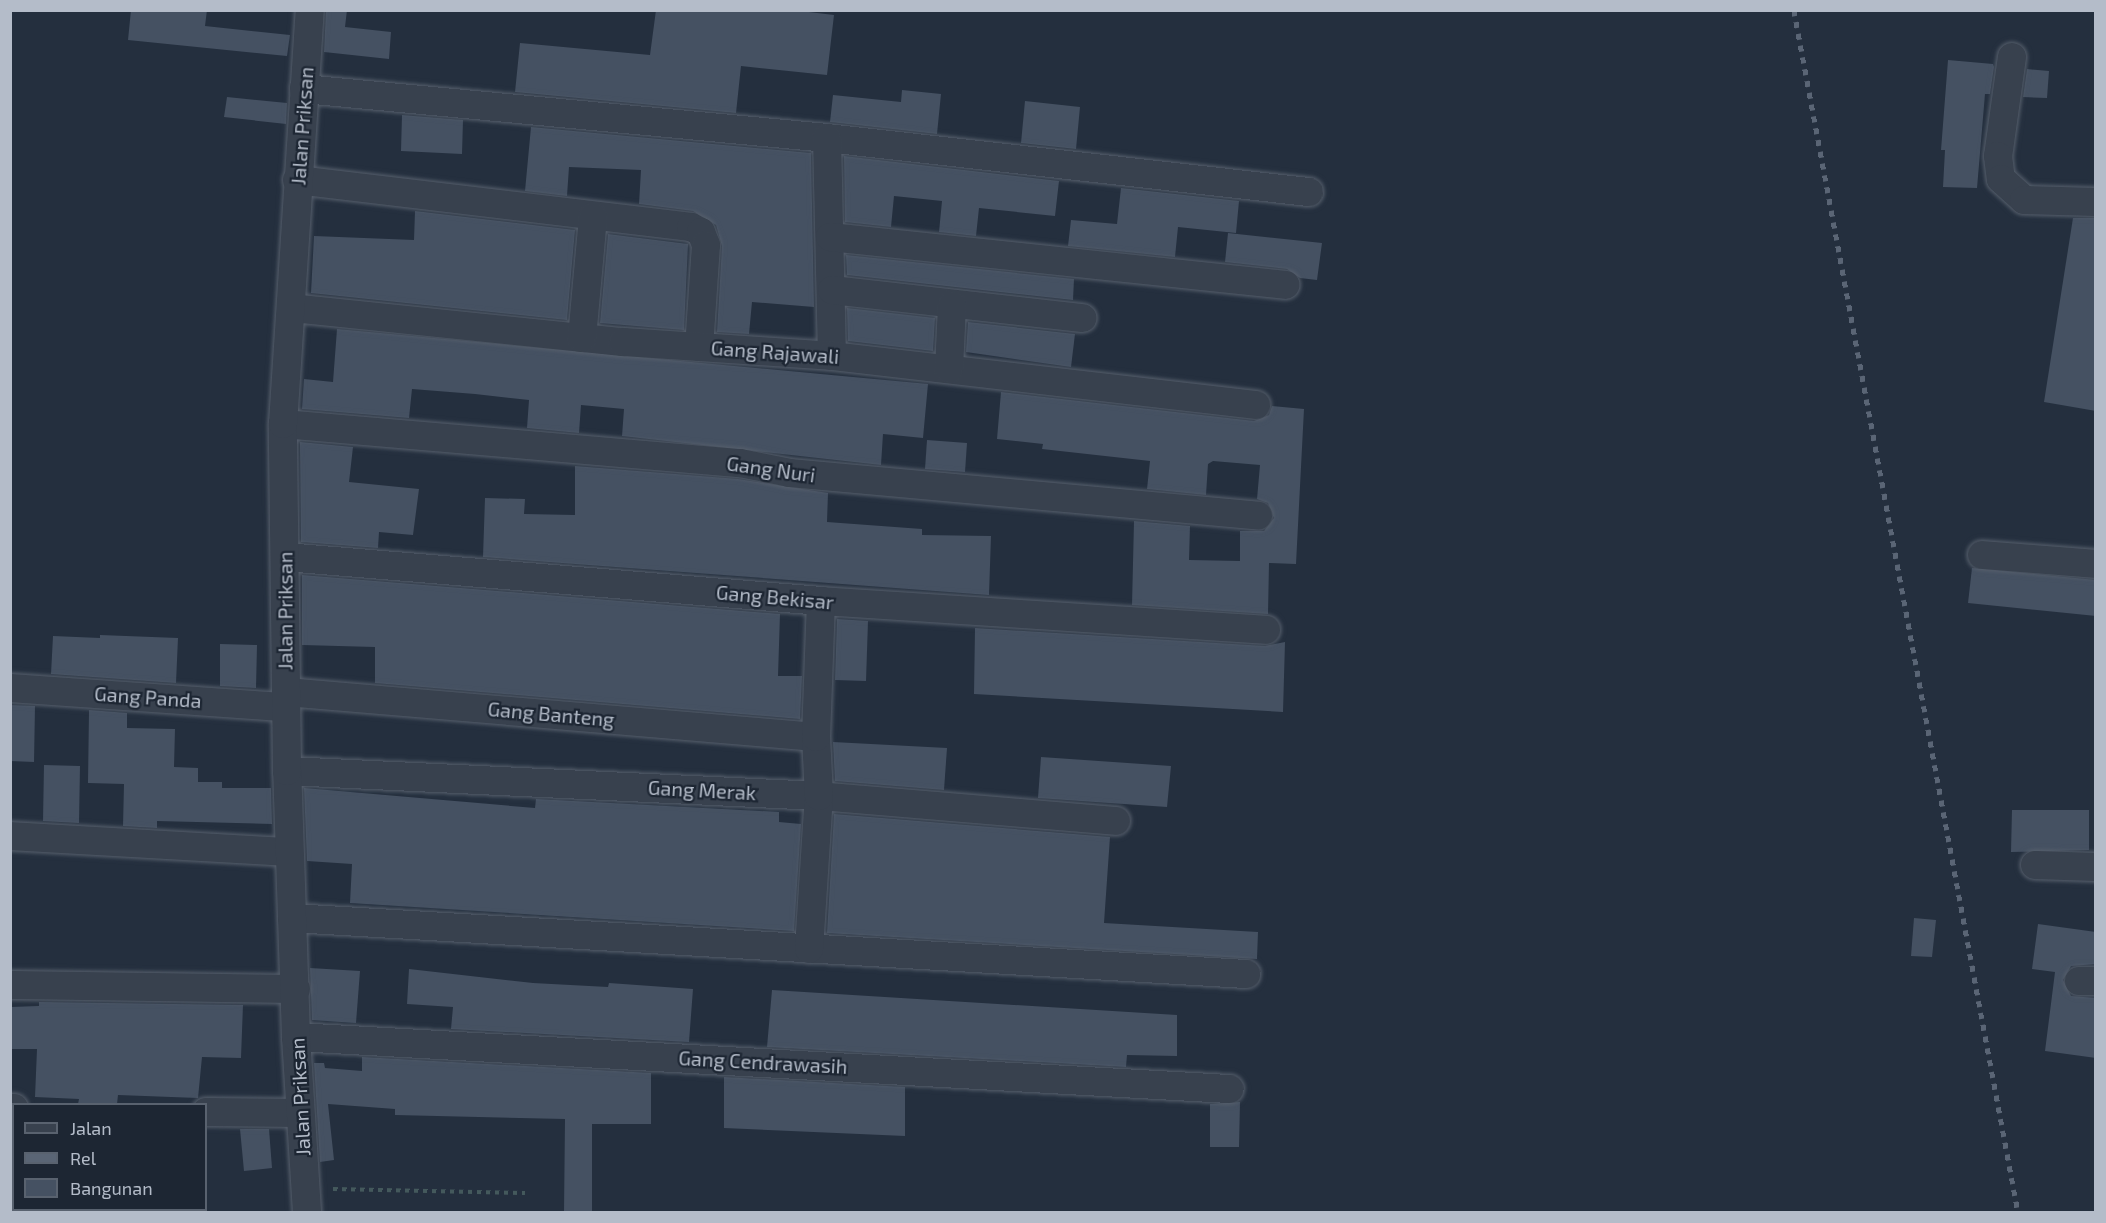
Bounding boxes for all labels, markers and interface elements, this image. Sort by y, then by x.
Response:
street label: Jalan Priksan [286,66,318,186]
street label: Gang Rajawali [710,336,840,368]
street label: Gang Nuri [725,451,817,487]
street label: Jalan Priksan [273,552,297,670]
street label: Gang Bekisar [715,580,835,614]
street label: Gang Panda [94,681,202,713]
street label: Gang Banteng [487,697,615,731]
street label: Gang Merak [647,775,757,805]
street label: Jalan Priksan [285,1037,315,1157]
street label: Gang Cendrawasih [678,1046,848,1078]
legend [12,1103,207,1211]
text: Jalan [70,1117,112,1139]
text: Rel [70,1147,96,1169]
text: Bangunan [70,1177,153,1199]

